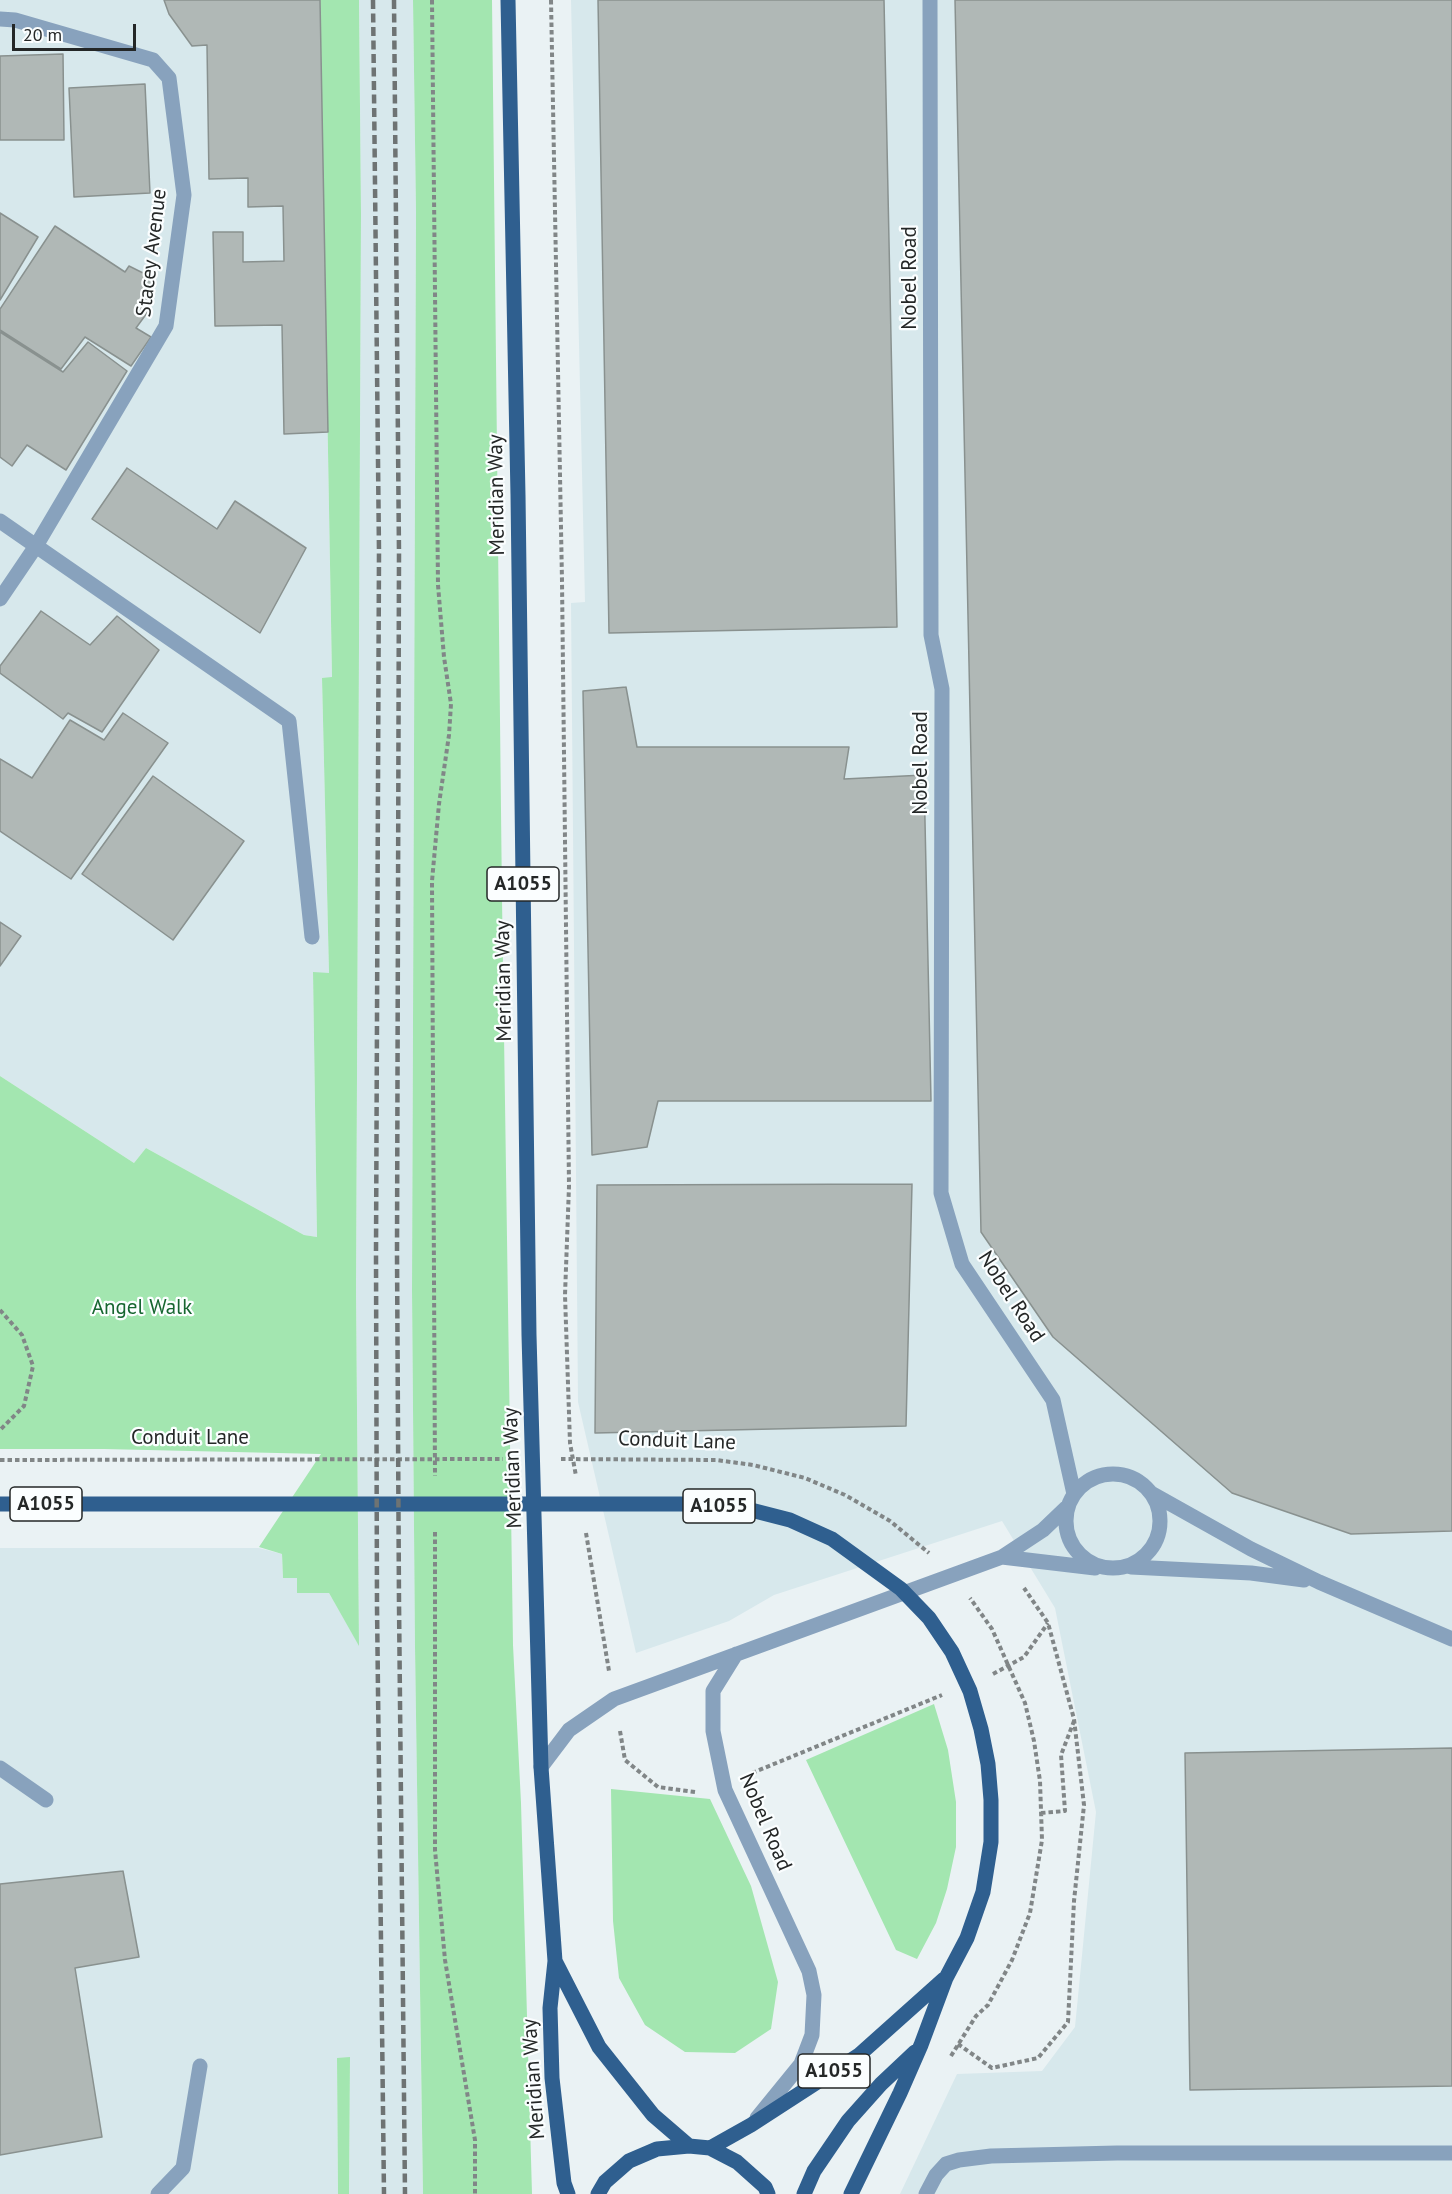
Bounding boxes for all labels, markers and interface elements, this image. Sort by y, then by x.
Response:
scale bar [15,12,140,50]
text: 20 m [23,23,62,46]
street label: Stacey Avenue [132,188,172,318]
street label: Nobel Road [897,226,923,330]
street label: Meridian Way [483,434,511,556]
street label: Nobel Road [908,711,934,815]
road number: A1055 [487,867,559,901]
street label: Meridian Way [490,920,518,1042]
street label: Nobel Road [972,1247,1050,1347]
park label: Angel Walk [92,1295,192,1321]
street label: Meridian Way [498,1407,528,1529]
street label: Conduit Lane [131,1425,249,1451]
street label: Conduit Lane [618,1426,736,1456]
road number: A1055 [10,1487,82,1521]
road number: A1055 [683,1489,755,1523]
street label: Nobel Road [733,1769,797,1875]
street label: Meridian Way [517,2018,551,2140]
road number: A1055 [798,2054,870,2088]

